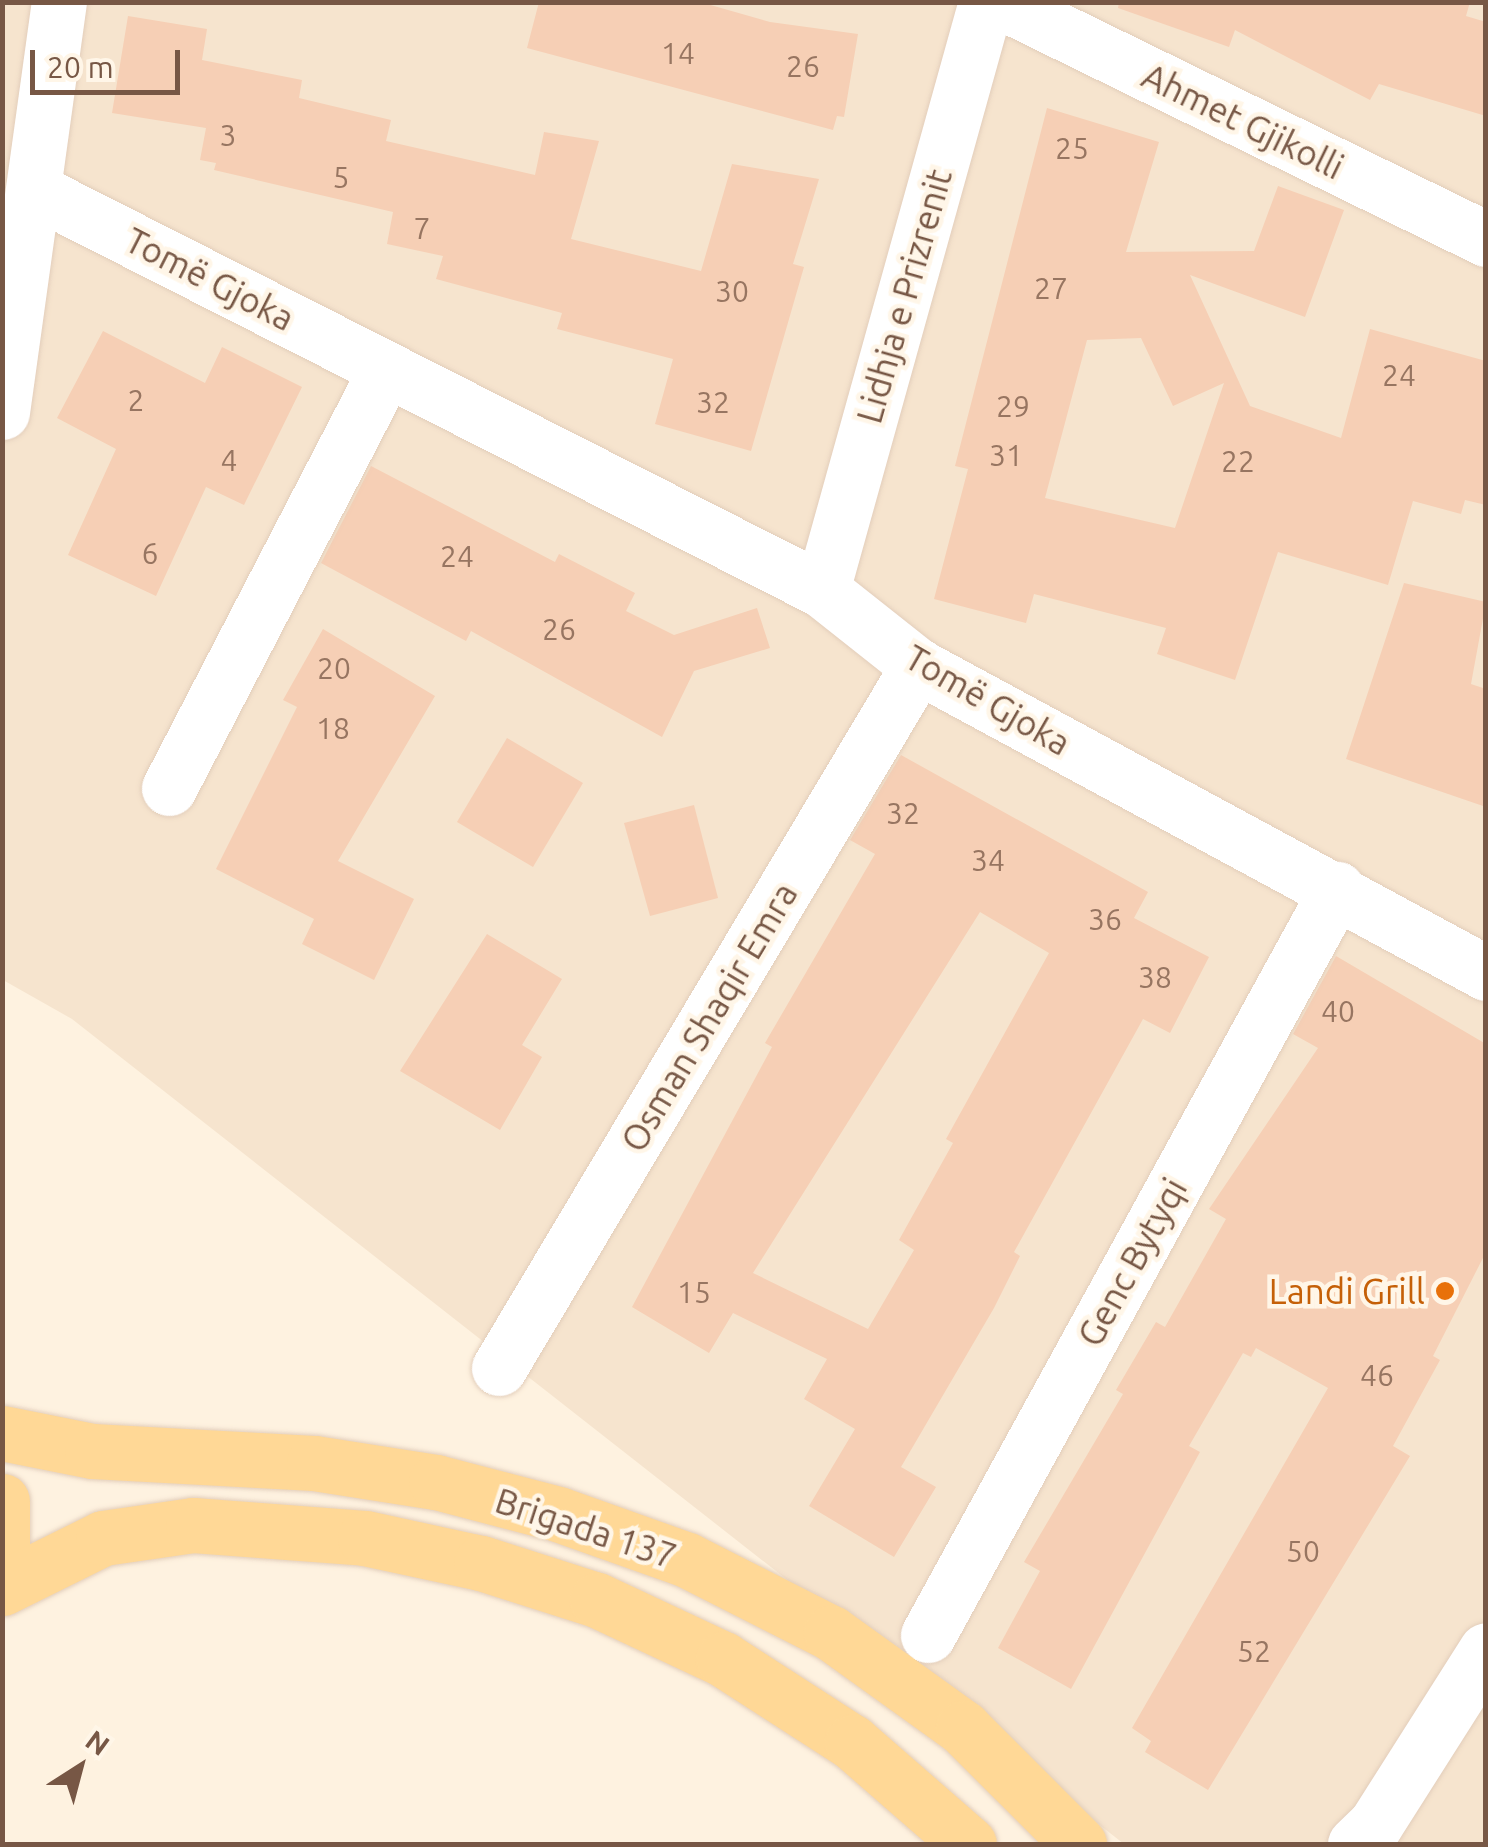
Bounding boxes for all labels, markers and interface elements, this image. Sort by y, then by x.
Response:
scale bar [35,30,185,92]
house number: 14 [661,35,695,71]
house number: 26 [786,48,820,84]
text: 20 m [47,50,114,84]
street label: Ahmet Gjikolli [1136,54,1350,188]
house number: 3 [220,117,236,153]
house number: 25 [1055,130,1089,166]
house number: 5 [333,159,349,195]
street label: Lidhja e Prizrenit [848,164,960,428]
house number: 7 [414,210,430,246]
street label: Tomë Gjoka [119,219,301,339]
house number: 27 [1034,270,1068,306]
house number: 30 [715,273,749,309]
house number: 24 [1382,357,1416,393]
house number: 2 [128,382,144,418]
house number: 32 [696,384,730,420]
house number: 29 [996,388,1030,424]
house number: 31 [989,437,1023,473]
house number: 4 [221,442,237,478]
house number: 22 [1221,443,1255,479]
house number: 6 [142,535,158,571]
house number: 24 [440,538,474,574]
house number: 26 [542,611,576,647]
street label: Tomë Gjoka [898,636,1078,764]
house number: 20 [317,650,351,686]
house number: 18 [316,710,350,746]
house number: 32 [886,795,920,831]
house number: 34 [971,842,1005,878]
street label: Osman Shaqir Emra [612,875,806,1159]
house number: 36 [1088,901,1122,937]
house number: 38 [1138,959,1172,995]
house number: 40 [1321,993,1355,1029]
street label: Genc Bytyqi [1069,1171,1195,1353]
place label: Landi Grill [1269,1270,1425,1312]
house number: 15 [677,1274,711,1310]
marker: Landi Grill [1434,1280,1456,1302]
house number: 46 [1360,1357,1394,1393]
street label: Brigada 137 [490,1479,682,1577]
house number: 50 [1286,1533,1320,1569]
house number: 52 [1237,1633,1271,1669]
north arrow [30,1717,130,1817]
text: N [80,1724,115,1761]

